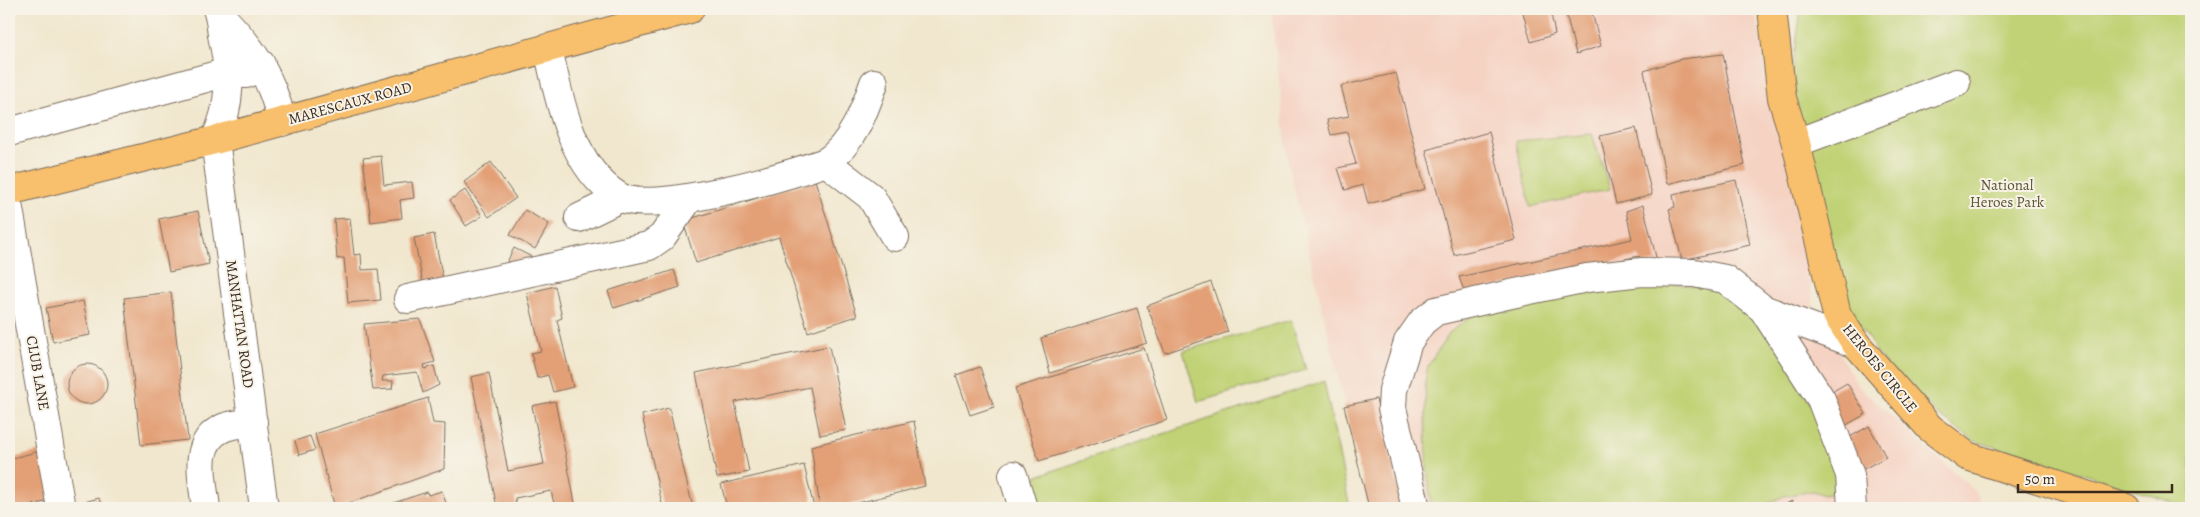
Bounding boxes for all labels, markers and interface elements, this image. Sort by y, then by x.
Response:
street label: MARESCAUX ROAD [286,77,414,129]
park label: National Heroes Park [1970,175,2045,212]
street label: MANHATTAN ROAD [221,259,259,389]
street label: HEROES CIRCLE [1838,319,1922,417]
street label: CLUB LANE [22,334,54,412]
scale bar [2018,462,2171,494]
text: 50 m [2025,469,2055,489]

